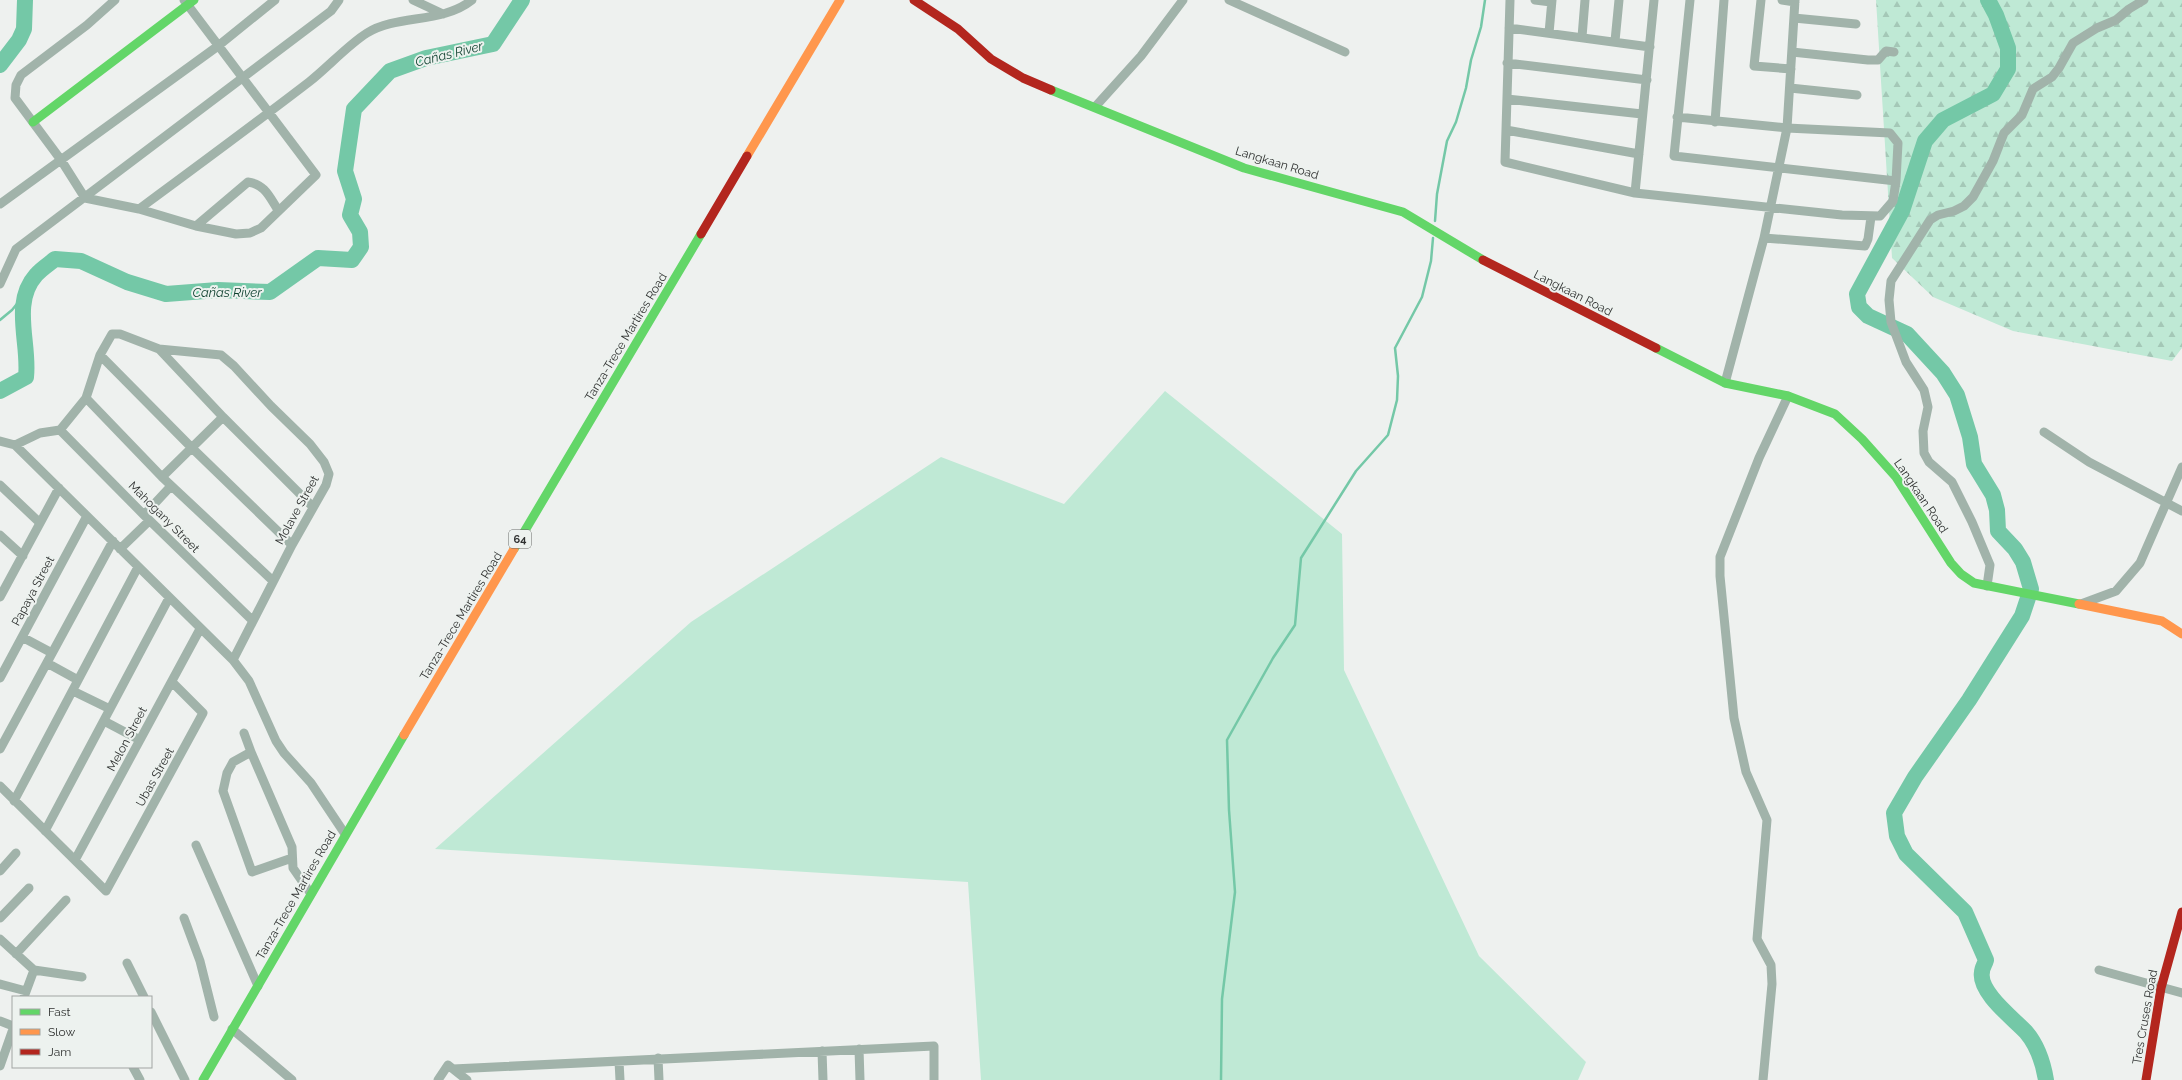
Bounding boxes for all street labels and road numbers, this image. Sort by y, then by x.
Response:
street label: Langkaan Road [1234,144,1320,182]
street label: Langkaan Road [1531,267,1615,319]
street label: Tanza-Trece Martires Road [582,270,670,404]
street label: Langkaan Road [1891,456,1951,536]
street label: Molave Street [272,473,322,547]
street label: Mahogany Street [126,479,202,555]
road number: 64 [509,530,531,548]
street label: Tanza-Trece Martires Road [417,549,505,683]
street label: Papaya Street [9,554,57,628]
street label: Melon Street [104,704,150,774]
street label: Ubas Street [133,745,177,809]
street label: Tanza-Trece Martires Road [253,828,339,962]
street label: Tres Cruses Road [2130,968,2160,1066]

